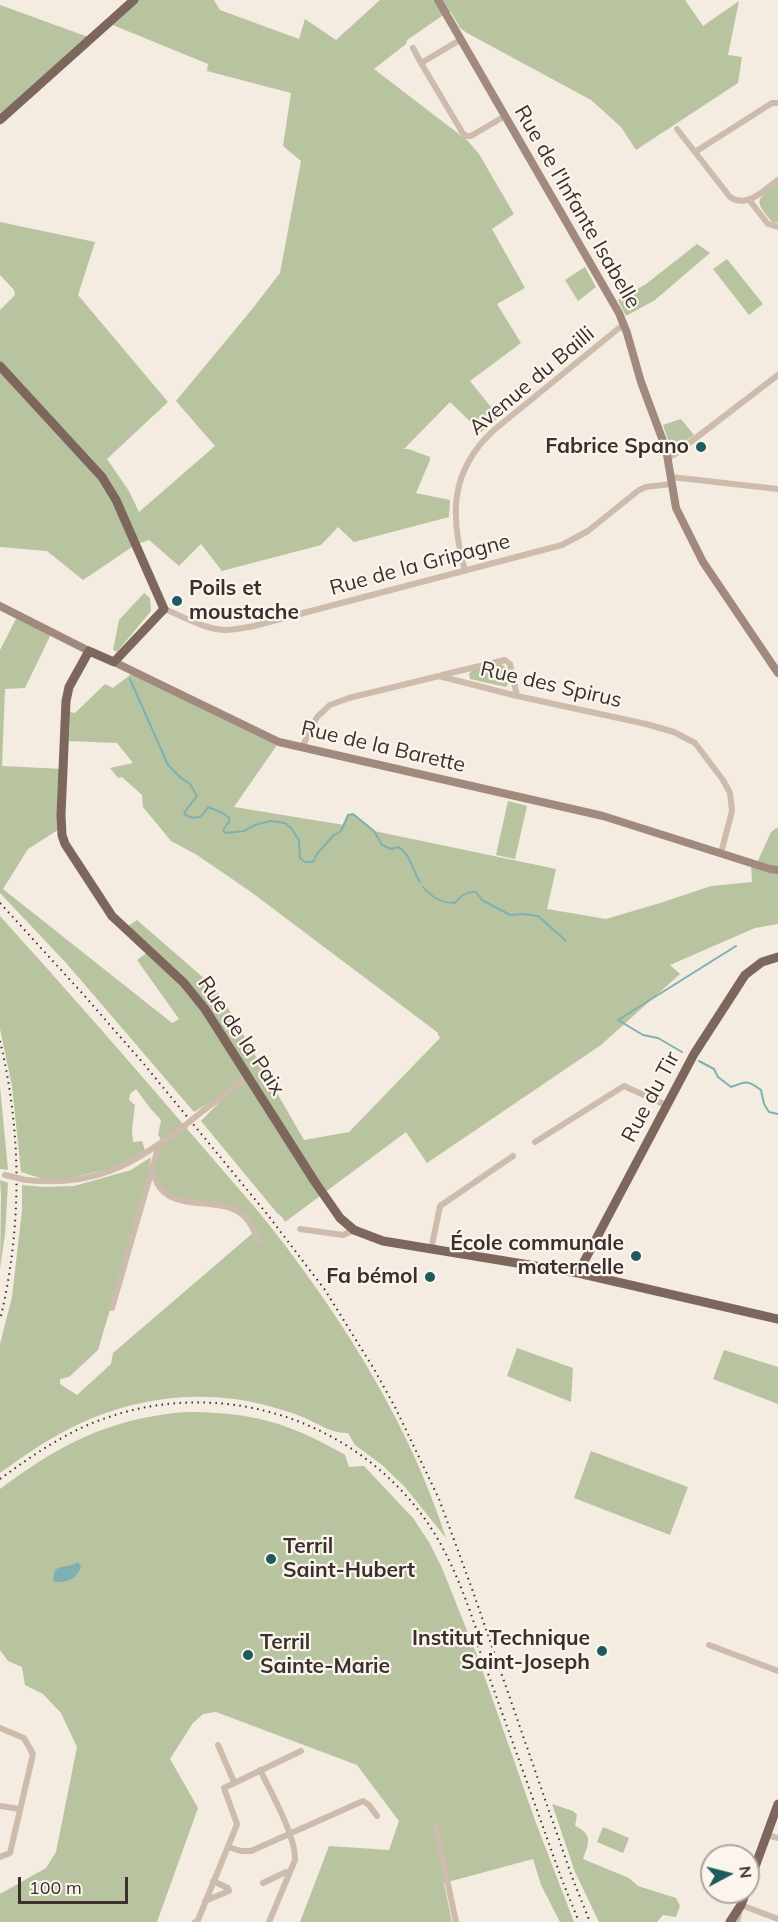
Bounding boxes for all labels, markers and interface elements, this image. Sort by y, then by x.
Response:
street label: Rue de l'Infante Isabelle [508,101,646,313]
street label: Avenue du Bailli [464,321,600,441]
place label: Fabrice Spano [545,434,689,460]
marker: Fabrice Spano [694,440,708,454]
street label: Rue de la Gripagne [327,529,513,601]
place label: Poils et moustache [189,576,299,626]
marker: Poils et moustache [170,594,184,608]
street label: Rue des Spirus [478,656,624,714]
street label: Rue de la Barette [298,716,468,778]
street label: Rue de la Paix [192,972,290,1100]
street label: Rue du Tir [617,1047,685,1147]
place label: École communale maternelle [450,1231,624,1281]
marker: École communale maternelle [629,1249,643,1263]
place label: Fa bémol [326,1264,418,1290]
marker: Fa bémol [423,1270,437,1284]
place label: Terril Saint-Hubert [283,1534,415,1584]
marker: Terril Saint-Hubert [264,1552,278,1566]
place label: Institut Technique Saint-Joseph [412,1626,590,1676]
place label: Terril Sainte-Marie [260,1630,390,1680]
marker: Institut Technique Saint-Joseph [595,1644,609,1658]
marker: Terril Sainte-Marie [241,1648,255,1662]
north arrow [700,1844,760,1904]
scale bar [21,1865,130,1903]
text: N [735,1865,757,1879]
text: 100 m [29,1876,82,1899]

